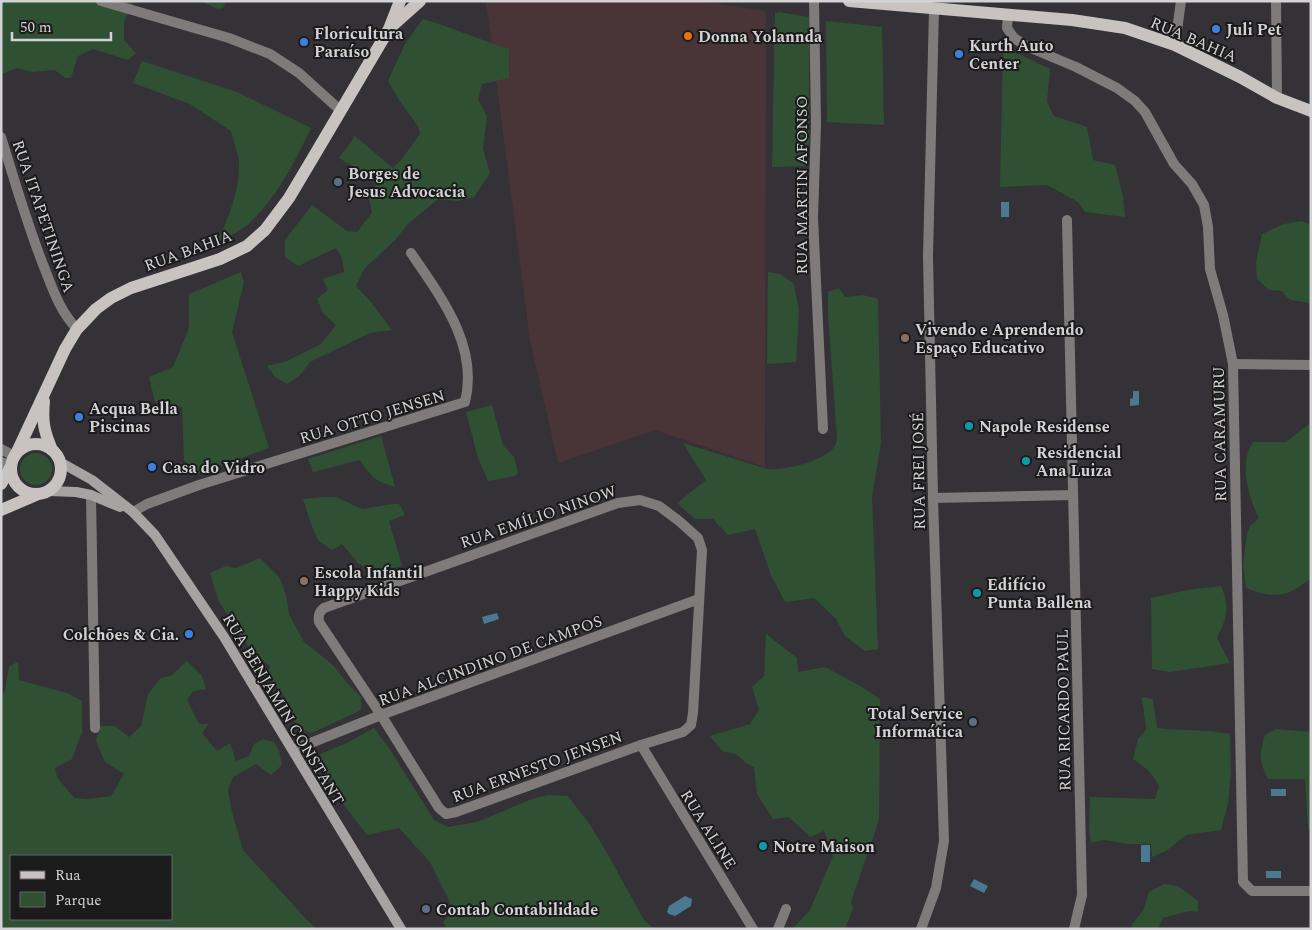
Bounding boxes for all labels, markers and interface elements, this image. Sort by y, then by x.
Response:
scale bar [12,10,111,42]
street label: RUA BAHIA [1147,11,1241,69]
text: 50 m [20,16,52,39]
place label: Juli Pet [1226,18,1282,42]
place label: Floricultura Paraíso [314,22,404,64]
marker: Juli Pet [1210,23,1222,35]
place label: Donna Yolannda [698,25,823,49]
marker: Donna Yolannda [682,30,694,42]
place label: Kurth Auto Center [969,34,1054,76]
marker: Floricultura Paraíso [298,36,310,48]
marker: Kurth Auto Center [953,48,965,60]
street label: RUA MARTIN AFONSO [790,95,814,275]
street label: RUA ITAPETININGA [6,137,81,296]
place label: Borges de Jesus Advocacia [348,162,466,204]
marker: Borges de Jesus Advocacia [332,176,344,188]
street label: RUA BAHIA [141,224,236,278]
place label: Vivendo e Aprendendo Espaço Educativo [915,318,1084,360]
marker: Vivendo e Aprendendo Espaço Educativo [899,332,911,344]
street label: RUA CARAMURU [1207,366,1233,502]
street label: RUA OTTO JENSEN [297,383,448,451]
place label: Acqua Bella Piscinas [89,397,179,439]
marker: Acqua Bella Piscinas [73,411,85,423]
street label: RUA FREI JOSÉ [906,412,932,530]
place label: Napole Residense [979,415,1110,439]
marker: Napole Residense [963,420,975,432]
place label: Residencial Ana Luiza [1036,441,1121,483]
marker: Residencial Ana Luiza [1020,455,1032,467]
place label: Casa do Vidro [162,456,265,480]
marker: Casa do Vidro [146,461,158,473]
street label: RUA EMÍLIO NINOW [457,479,620,555]
place label: Escola Infantil Happy Kids [314,561,423,603]
place label: Edifício Punta Ballena [987,573,1093,615]
marker: Escola Infantil Happy Kids [298,575,310,587]
marker: Edifício Punta Ballena [971,587,983,599]
street label: RUA BENJAMIN CONSTANT [216,609,350,810]
street label: RUA ALCINDINO DE CAMPOS [375,609,606,713]
place label: Colchões & Cia. [63,623,179,647]
marker: Colchões & Cia. [183,628,195,640]
street label: RUA RICARDO PAUL [1051,629,1077,791]
place label: Total Service Informática [868,702,964,744]
marker: Total Service Informática [967,716,979,728]
street label: RUA ERNESTO JENSEN [449,725,626,809]
street label: RUA ALINE [674,785,742,874]
place label: Notre Maison [773,835,875,859]
marker: Notre Maison [757,840,769,852]
legend [10,855,172,920]
text: Rua [55,864,81,887]
text: Parque [55,889,102,912]
place label: Contab Contabilidade [436,898,598,922]
marker: Contab Contabilidade [420,903,432,915]

